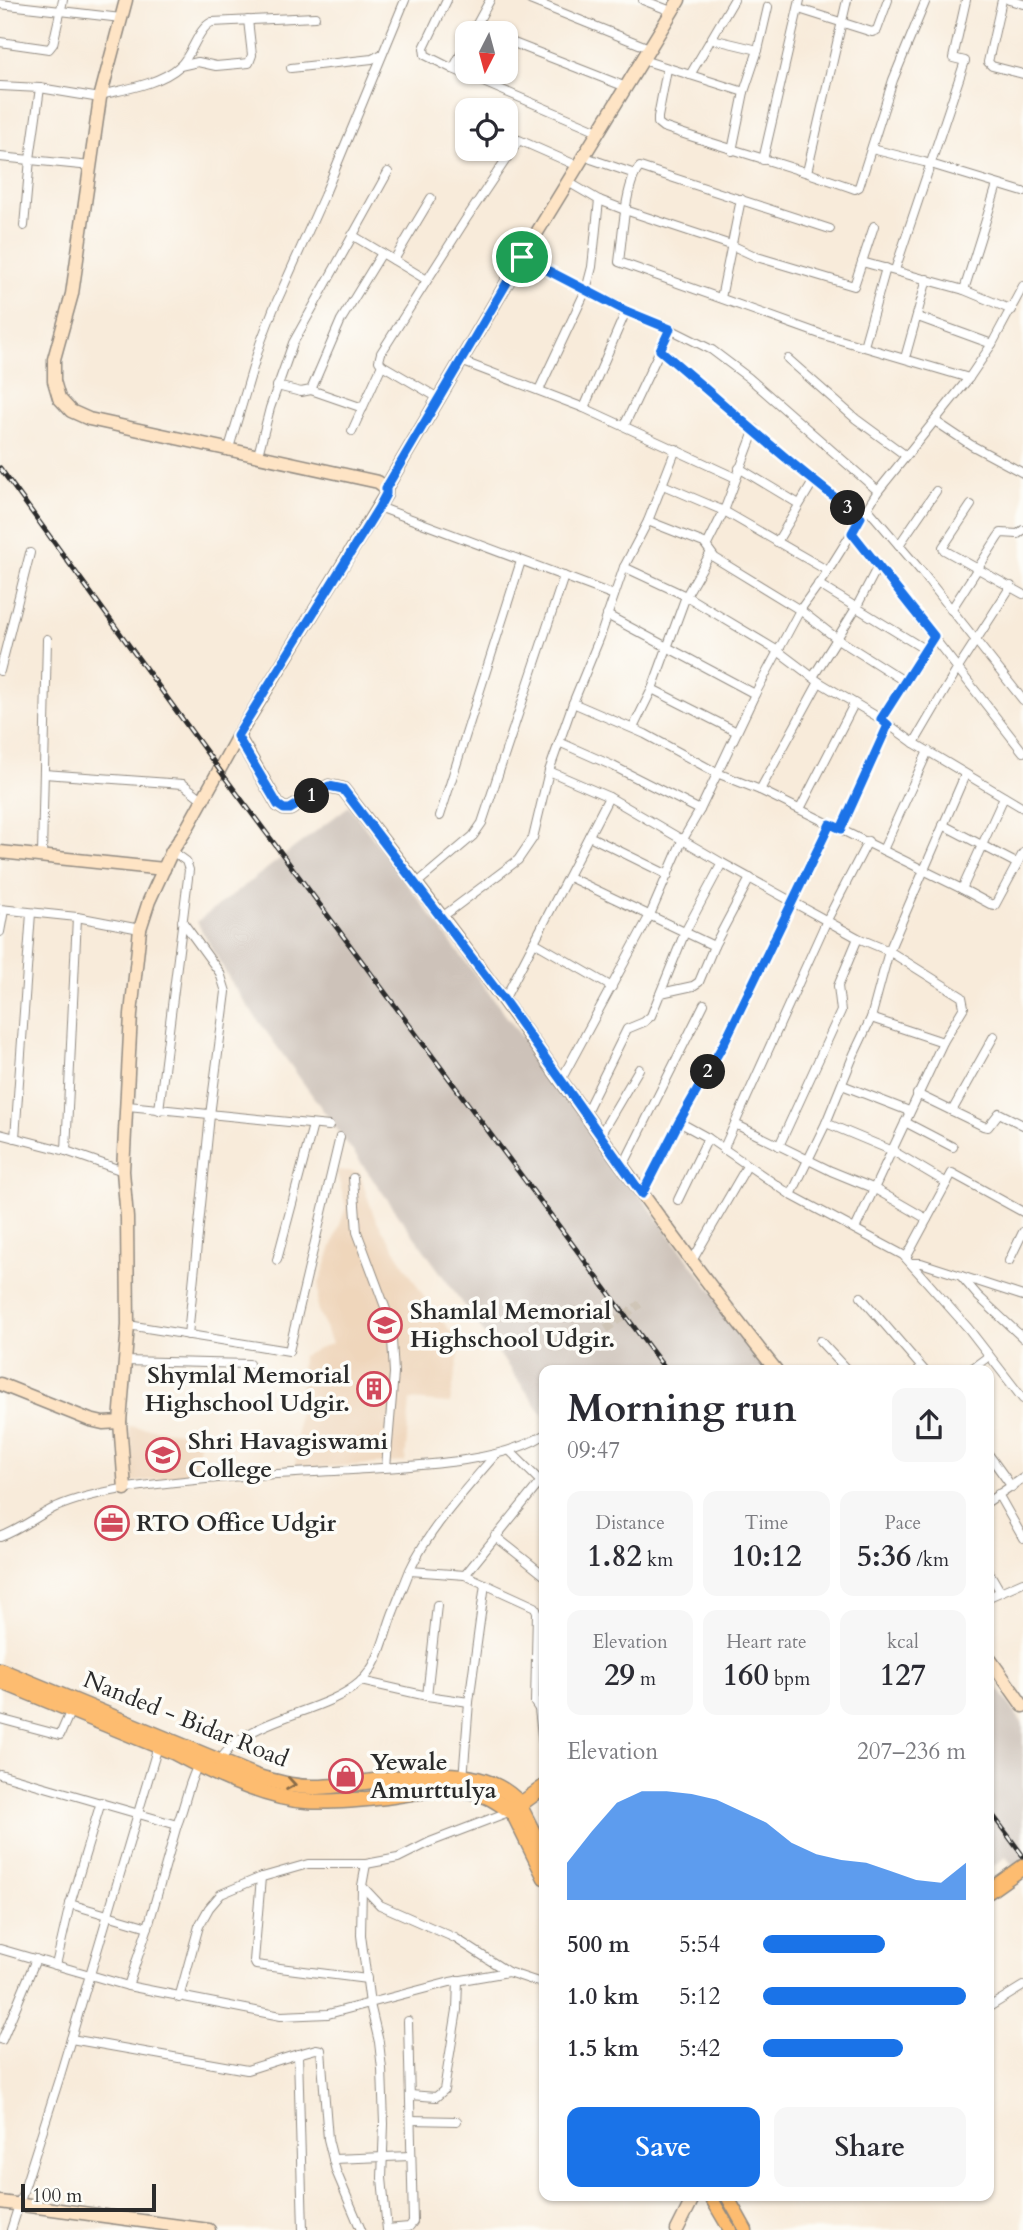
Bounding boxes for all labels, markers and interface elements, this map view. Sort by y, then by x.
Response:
north arrow [455,21,518,84]
map controls [455,21,518,161]
button: locate [455,98,518,161]
pin [492,227,552,287]
icon: arrive [503,238,541,276]
pin: 3 [830,490,866,526]
text: 3 [843,494,852,520]
pin: 1 [294,778,330,814]
text: 1 [307,782,316,808]
pin: 2 [690,1054,726,1090]
text: 2 [703,1058,712,1084]
place label: Shamlal Memorial Highschool Udgir. [410,1295,615,1356]
school or university icon: Shamlal Memorial Highschool Udgir. [366,1306,404,1344]
place label: Shymlal Memorial Highschool Udgir. [145,1359,350,1420]
building icon: Shymlal Memorial Highschool Udgir. [355,1370,393,1408]
text: Morning run [567,1383,797,1435]
button: share [892,1388,966,1462]
place label: Shri Havagiswami College [188,1425,389,1486]
text: 09:47 [567,1435,620,1466]
school or university icon: Shri Havagiswami College [144,1436,182,1474]
office icon: RTO Office Udgir [93,1504,131,1542]
place label: RTO Office Udgir [136,1507,337,1540]
text: Distance [595,1510,665,1536]
text: Time [745,1510,788,1536]
text: Pace [884,1510,921,1536]
text: 1.82 [587,1536,642,1577]
text: 10:12 [731,1536,802,1577]
text: 5:36 [857,1536,911,1577]
text: km [642,1547,673,1573]
text: /km [911,1547,949,1573]
text: Elevation [592,1629,668,1655]
text: Heart rate [726,1629,807,1655]
text: kcal [887,1629,919,1655]
text: 29 [604,1655,635,1696]
text: 160 [723,1655,769,1696]
text: 127 [880,1655,926,1696]
street label: Nanded - Bidar Road [78,1663,294,1776]
text: m [635,1666,656,1692]
text: bpm [769,1666,810,1692]
text: Elevation [567,1736,658,1767]
text: 207–236 m [857,1736,966,1767]
place label: Yewale Amurttulya [370,1746,497,1807]
shop icon: Yewale Amurttulya [327,1757,365,1795]
one-way arrow [285,1777,297,1792]
text: 500 m [567,1929,630,1960]
text: 5:54 [679,1929,720,1960]
text: 1.0 km [567,1981,639,2012]
text: 5:12 [679,1981,720,2012]
text: 1.5 km [567,2033,639,2064]
text: 5:42 [679,2033,720,2064]
button: Save [567,2107,760,2187]
button: Share [774,2107,966,2187]
scale bar [21,2181,156,2213]
text: 100 m [32,2183,82,2209]

